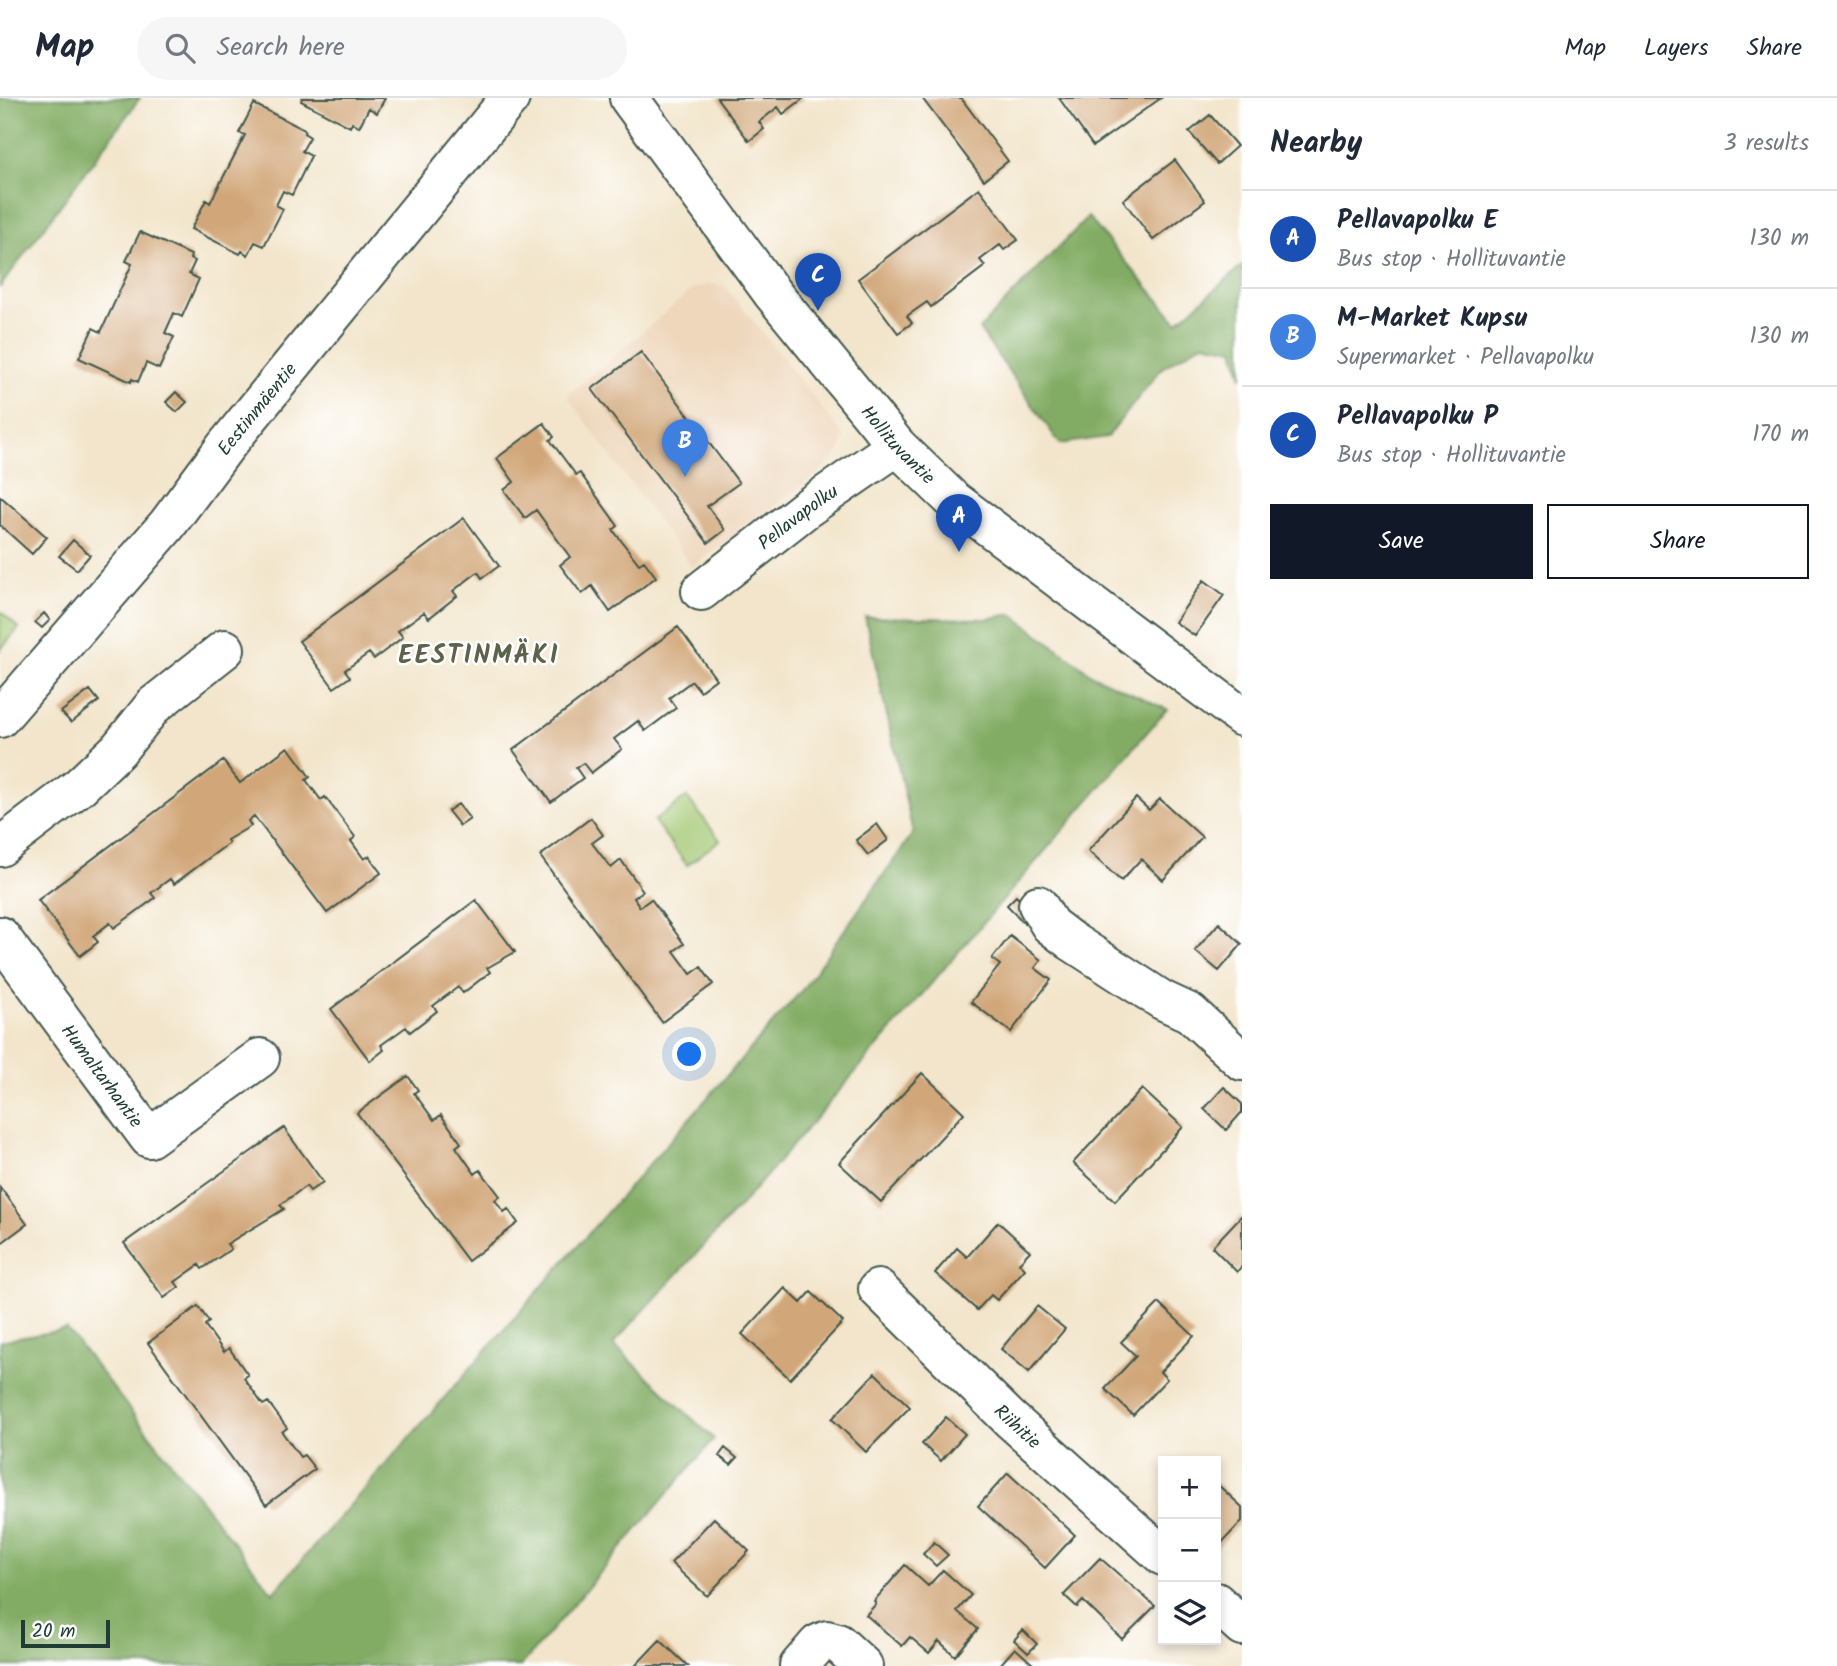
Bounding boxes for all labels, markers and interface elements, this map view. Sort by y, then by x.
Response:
search box [137,17,627,80]
text: Map [35,22,95,75]
text: Search here [217,27,345,69]
icon: search [161,29,199,67]
text: Map [1564,29,1606,68]
text: Layers [1644,29,1708,68]
text: Share [1746,29,1802,68]
text: Nearby [1270,120,1362,168]
text: 3 results [1723,126,1809,162]
text: Pellavapolku E [1337,200,1498,242]
text: A [1286,221,1300,257]
text: 130 m [1750,221,1809,257]
text: Bus stop · Hollituvantie [1337,242,1566,278]
pin: C [795,253,841,311]
text: M-Market Kupsu [1337,298,1527,340]
text: B [1286,319,1300,355]
text: 130 m [1750,319,1809,355]
text: Supermarket · Pellavapolku [1337,340,1594,376]
street label: Eestinmäentie [210,356,306,463]
text: Pellavapolku P [1337,396,1498,438]
street label: Hollituvantie [852,399,942,493]
text: C [1286,417,1300,453]
text: 170 m [1752,417,1809,453]
pin: B [662,419,708,477]
text: Bus stop · Hollituvantie [1337,438,1566,474]
street label: Pellavapolku [752,478,845,558]
pin: A [936,494,982,552]
button: Save [1270,504,1533,579]
button: Share [1547,504,1809,579]
district label: EESTINMÄKI [398,635,560,677]
street label: Humaltarhantie [53,1018,150,1135]
your location [672,1037,706,1071]
street label: Riihitie [986,1398,1048,1458]
map controls [1158,1456,1221,1645]
button: + [1158,1456,1221,1519]
button: − [1158,1519,1221,1582]
button: layers [1158,1582,1221,1645]
scale bar [21,1617,110,1649]
text: 20 m [32,1617,75,1647]

